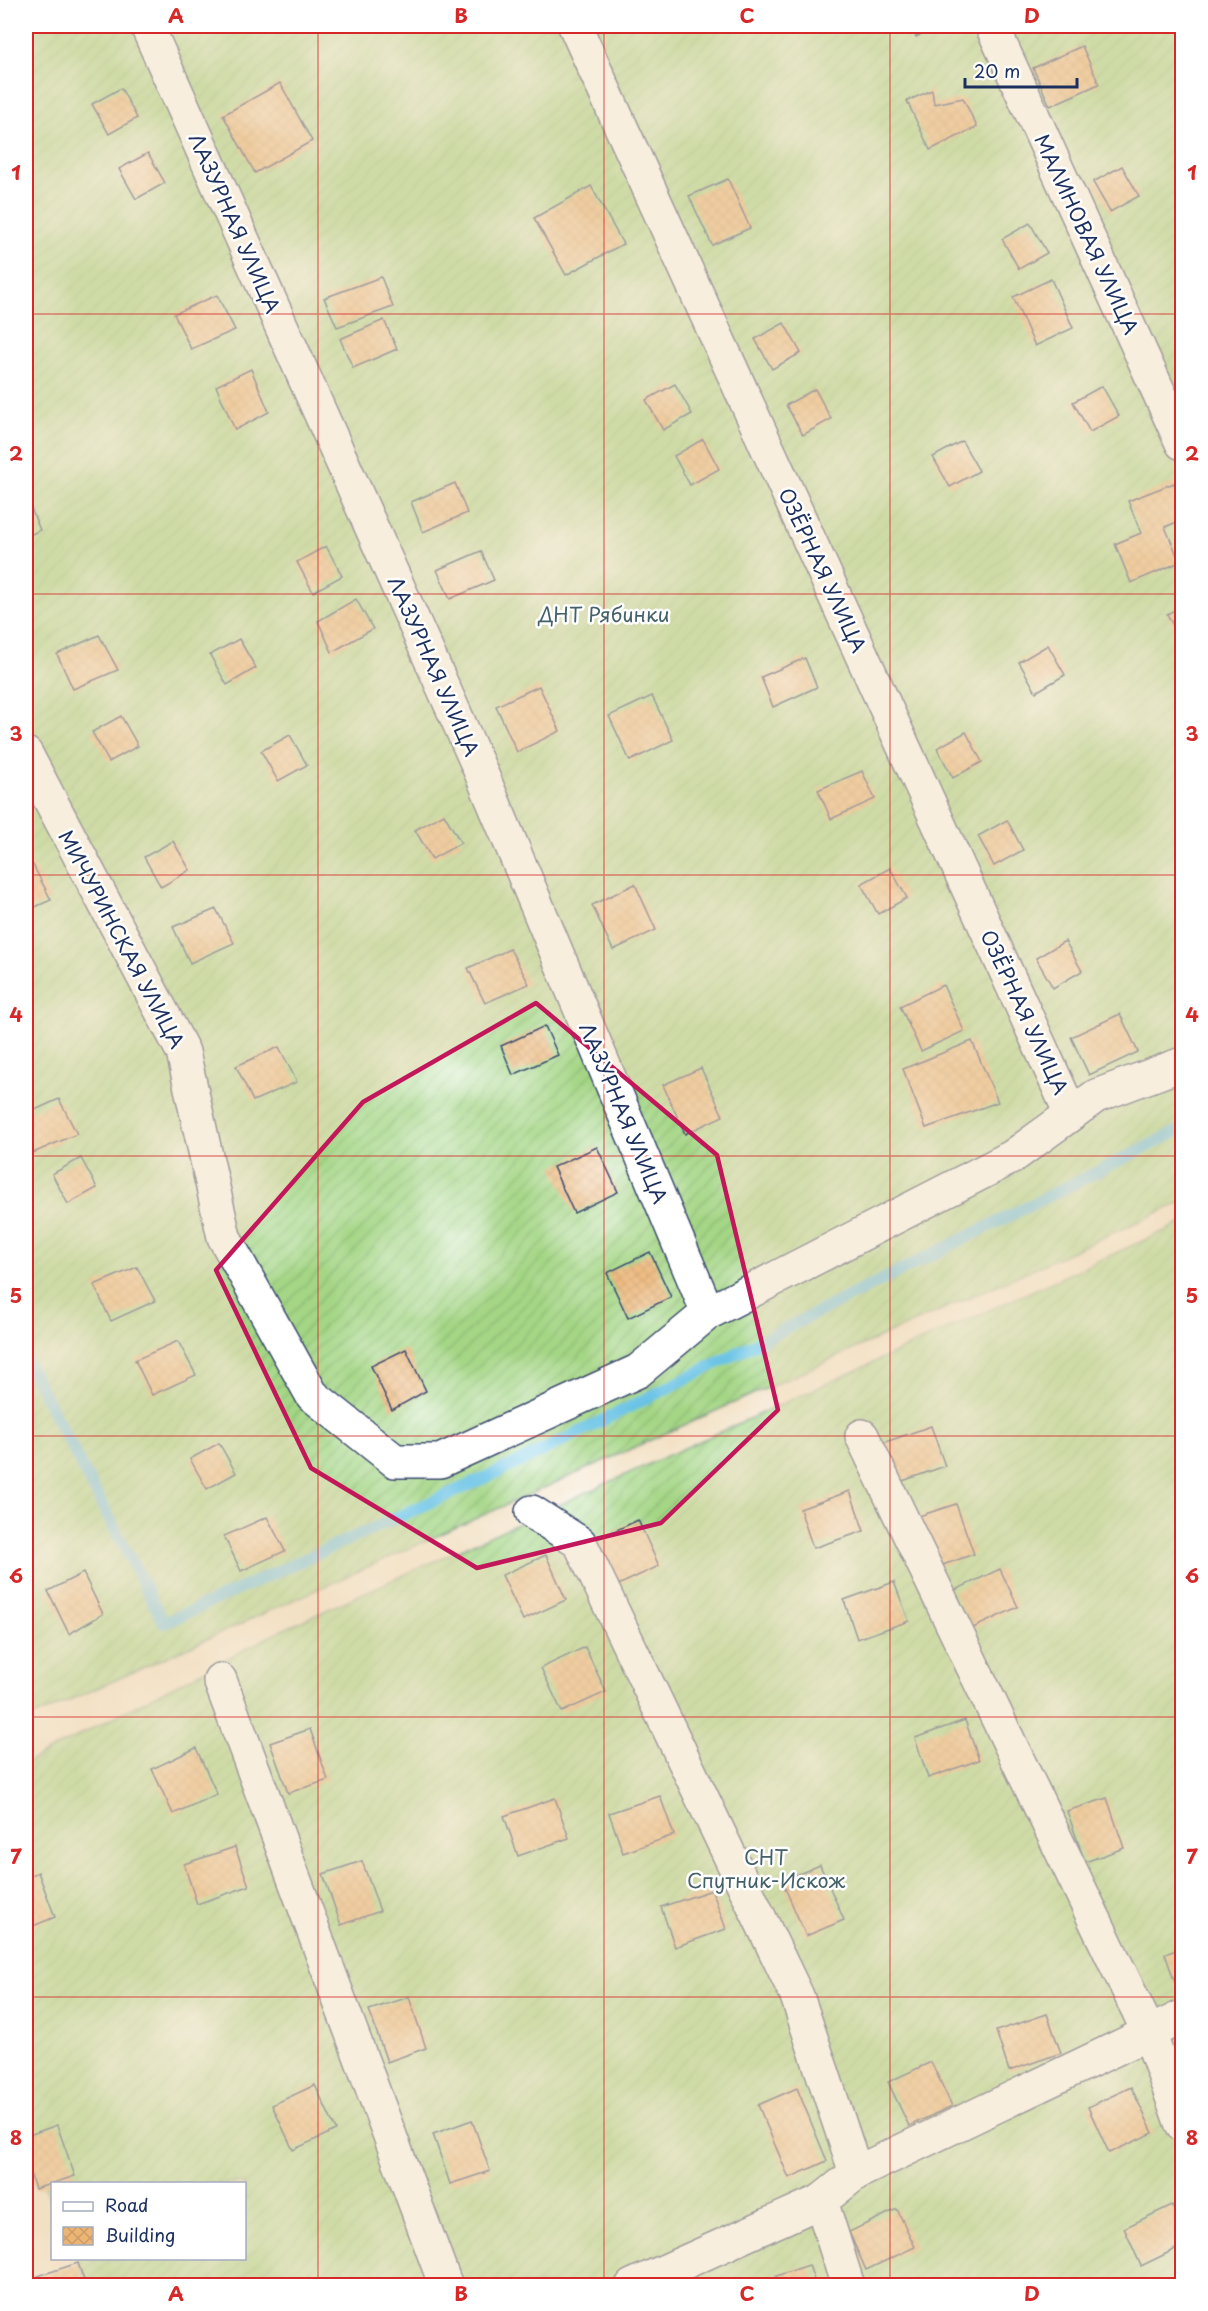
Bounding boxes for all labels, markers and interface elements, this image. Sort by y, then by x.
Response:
text: A [168,0,184,30]
text: B [454,0,468,30]
text: C [739,0,755,30]
text: D [1024,0,1040,30]
scale bar [965,51,1078,89]
text: 20 m [974,57,1020,84]
street label: ЛАЗУРНАЯ УЛИЦА [182,128,288,318]
street label: МАЛИНОВАЯ УЛИЦА [1027,129,1147,339]
text: 1 [11,157,21,187]
text: 1 [1187,157,1197,187]
text: 2 [9,438,23,468]
text: 2 [1185,438,1199,468]
street label: ОЗЁРНАЯ УЛИЦА [772,483,874,657]
street label: ЛАЗУРНАЯ УЛИЦА [381,571,487,761]
park label: ДНТ Рябинки [537,599,670,629]
text: 3 [9,718,23,748]
text: 3 [1185,718,1199,748]
street label: МИЧУРИНСКАЯ УЛИЦА [52,824,192,1054]
street label: ОЗЁРНАЯ УЛИЦА [974,925,1076,1099]
text: 4 [9,999,23,1029]
text: 4 [1185,999,1199,1029]
street label: ЛАЗУРНАЯ УЛИЦА [572,1018,676,1208]
text: 5 [10,1280,22,1310]
text: 5 [1186,1280,1198,1310]
text: 6 [9,1560,23,1590]
text: 6 [1185,1560,1199,1590]
text: 7 [10,1841,22,1871]
text: 7 [1186,1841,1198,1871]
park label: СНТ Спутник-Искож [687,1842,846,1895]
text: 8 [10,2122,22,2152]
text: 8 [1186,2122,1198,2152]
legend [51,2182,246,2260]
text: Road [105,2191,149,2218]
text: Building [105,2221,175,2248]
text: A [168,2278,184,2308]
text: B [454,2278,468,2308]
text: C [739,2278,755,2308]
text: D [1024,2278,1040,2308]

